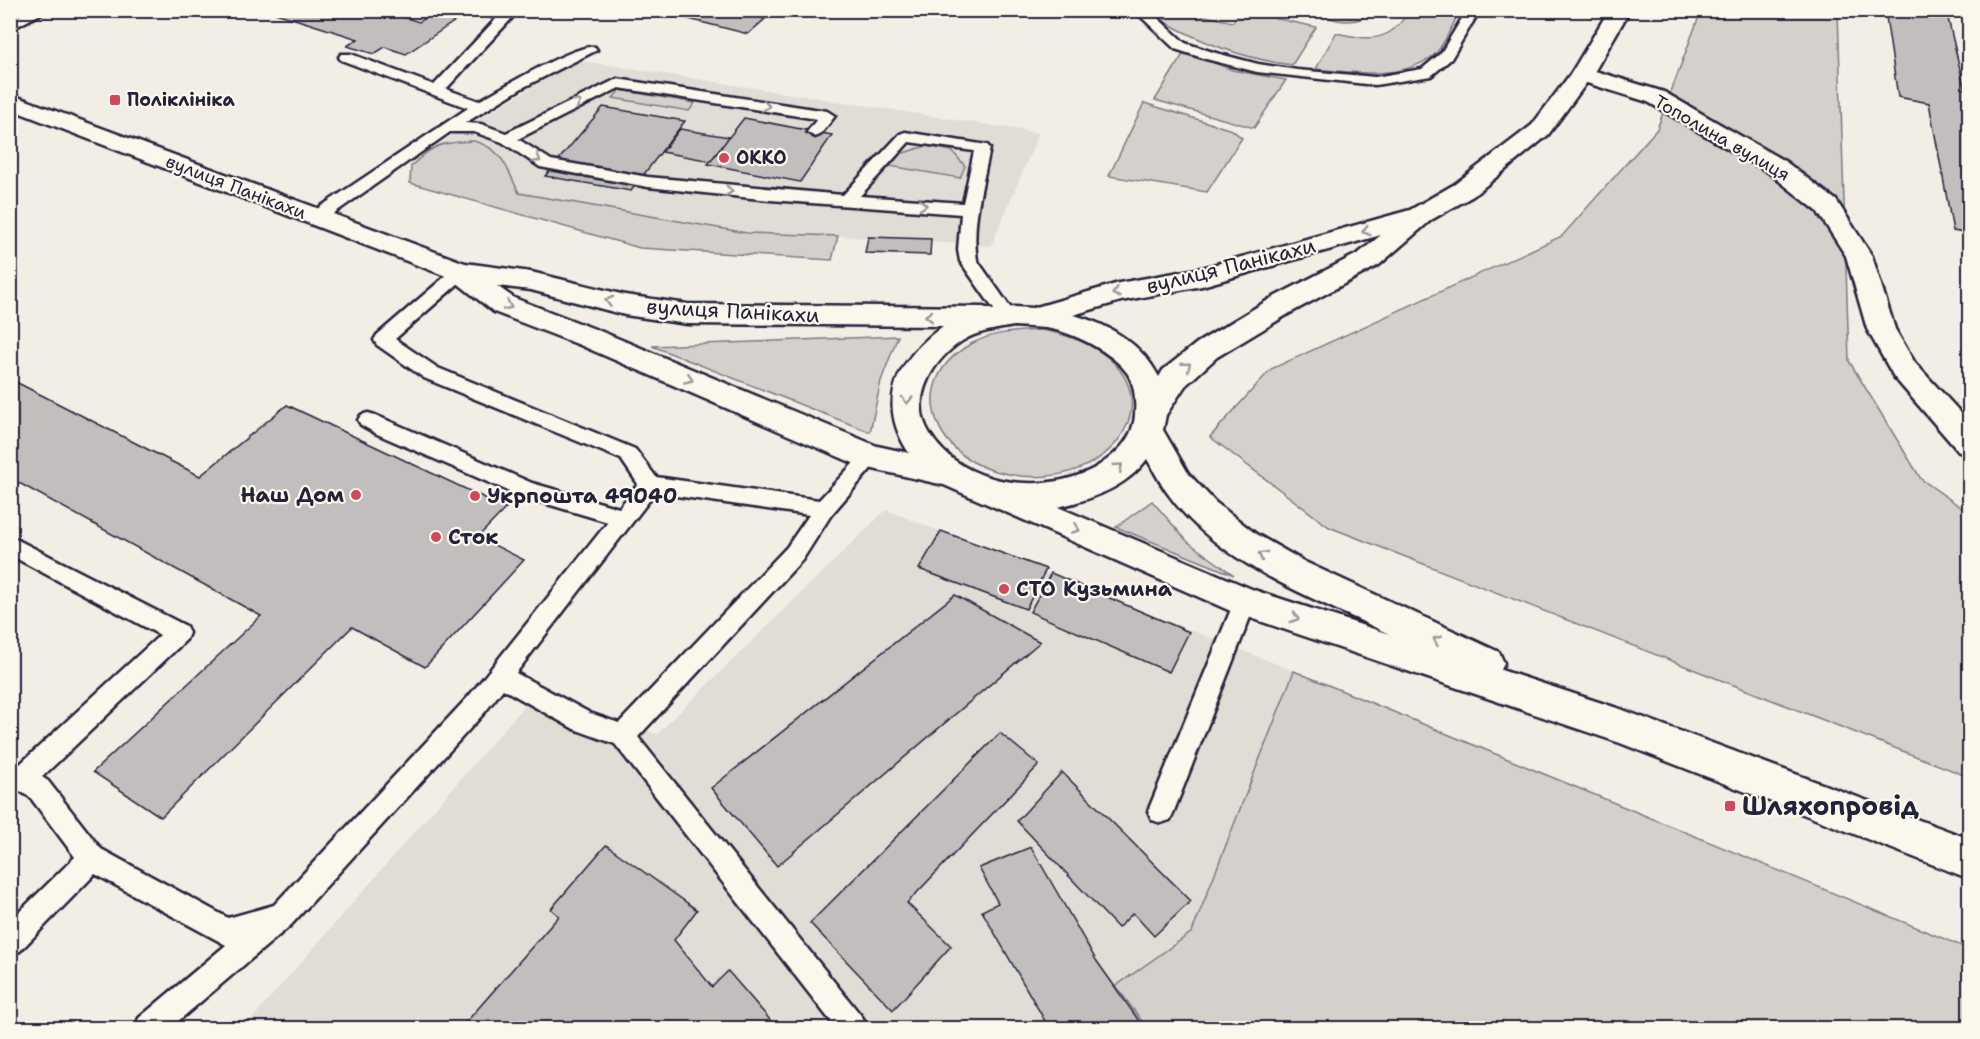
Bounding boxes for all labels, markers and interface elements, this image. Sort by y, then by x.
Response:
place label: Поліклініка [127,88,236,112]
street label: Тополина вулиця [1650,89,1794,187]
marker: Поліклініка [108,93,122,107]
one-way arrow [571,99,582,110]
one-way arrow [761,100,770,112]
place label: ОККО [736,146,787,170]
street label: вулиця Панікахи [162,149,310,225]
one-way arrow [531,151,542,162]
marker: ОККО [717,151,731,165]
one-way arrow [724,184,733,196]
one-way arrow [919,199,928,212]
one-way arrow [1361,224,1372,236]
street label: вулиця Панікахи [1143,231,1319,301]
one-way arrow [1112,286,1122,298]
street label: вулиця Панікахи [646,292,821,330]
one-way arrow [604,296,614,309]
one-way arrow [502,298,513,310]
one-way arrow [924,310,933,322]
one-way arrow [1180,362,1191,373]
one-way arrow [683,372,694,384]
one-way arrow [901,396,914,405]
one-way arrow [1112,463,1123,474]
place label: Наш Дом [240,481,345,509]
place label: Укрпошта 49040 [487,482,677,510]
marker: Наш Дом [349,488,363,502]
marker: Укрпошта 49040 [468,489,482,503]
one-way arrow [1070,521,1081,533]
place label: Сток [448,523,499,551]
marker: Сток [429,530,443,544]
one-way arrow [1258,550,1268,562]
place label: СТО Кузьмина [1016,575,1173,603]
marker: СТО Кузьмина [997,582,1011,596]
one-way arrow [1290,611,1300,624]
one-way arrow [1433,635,1444,647]
place label: Шляхопровід [1742,788,1919,823]
marker: Шляхопровід [1723,799,1737,813]

